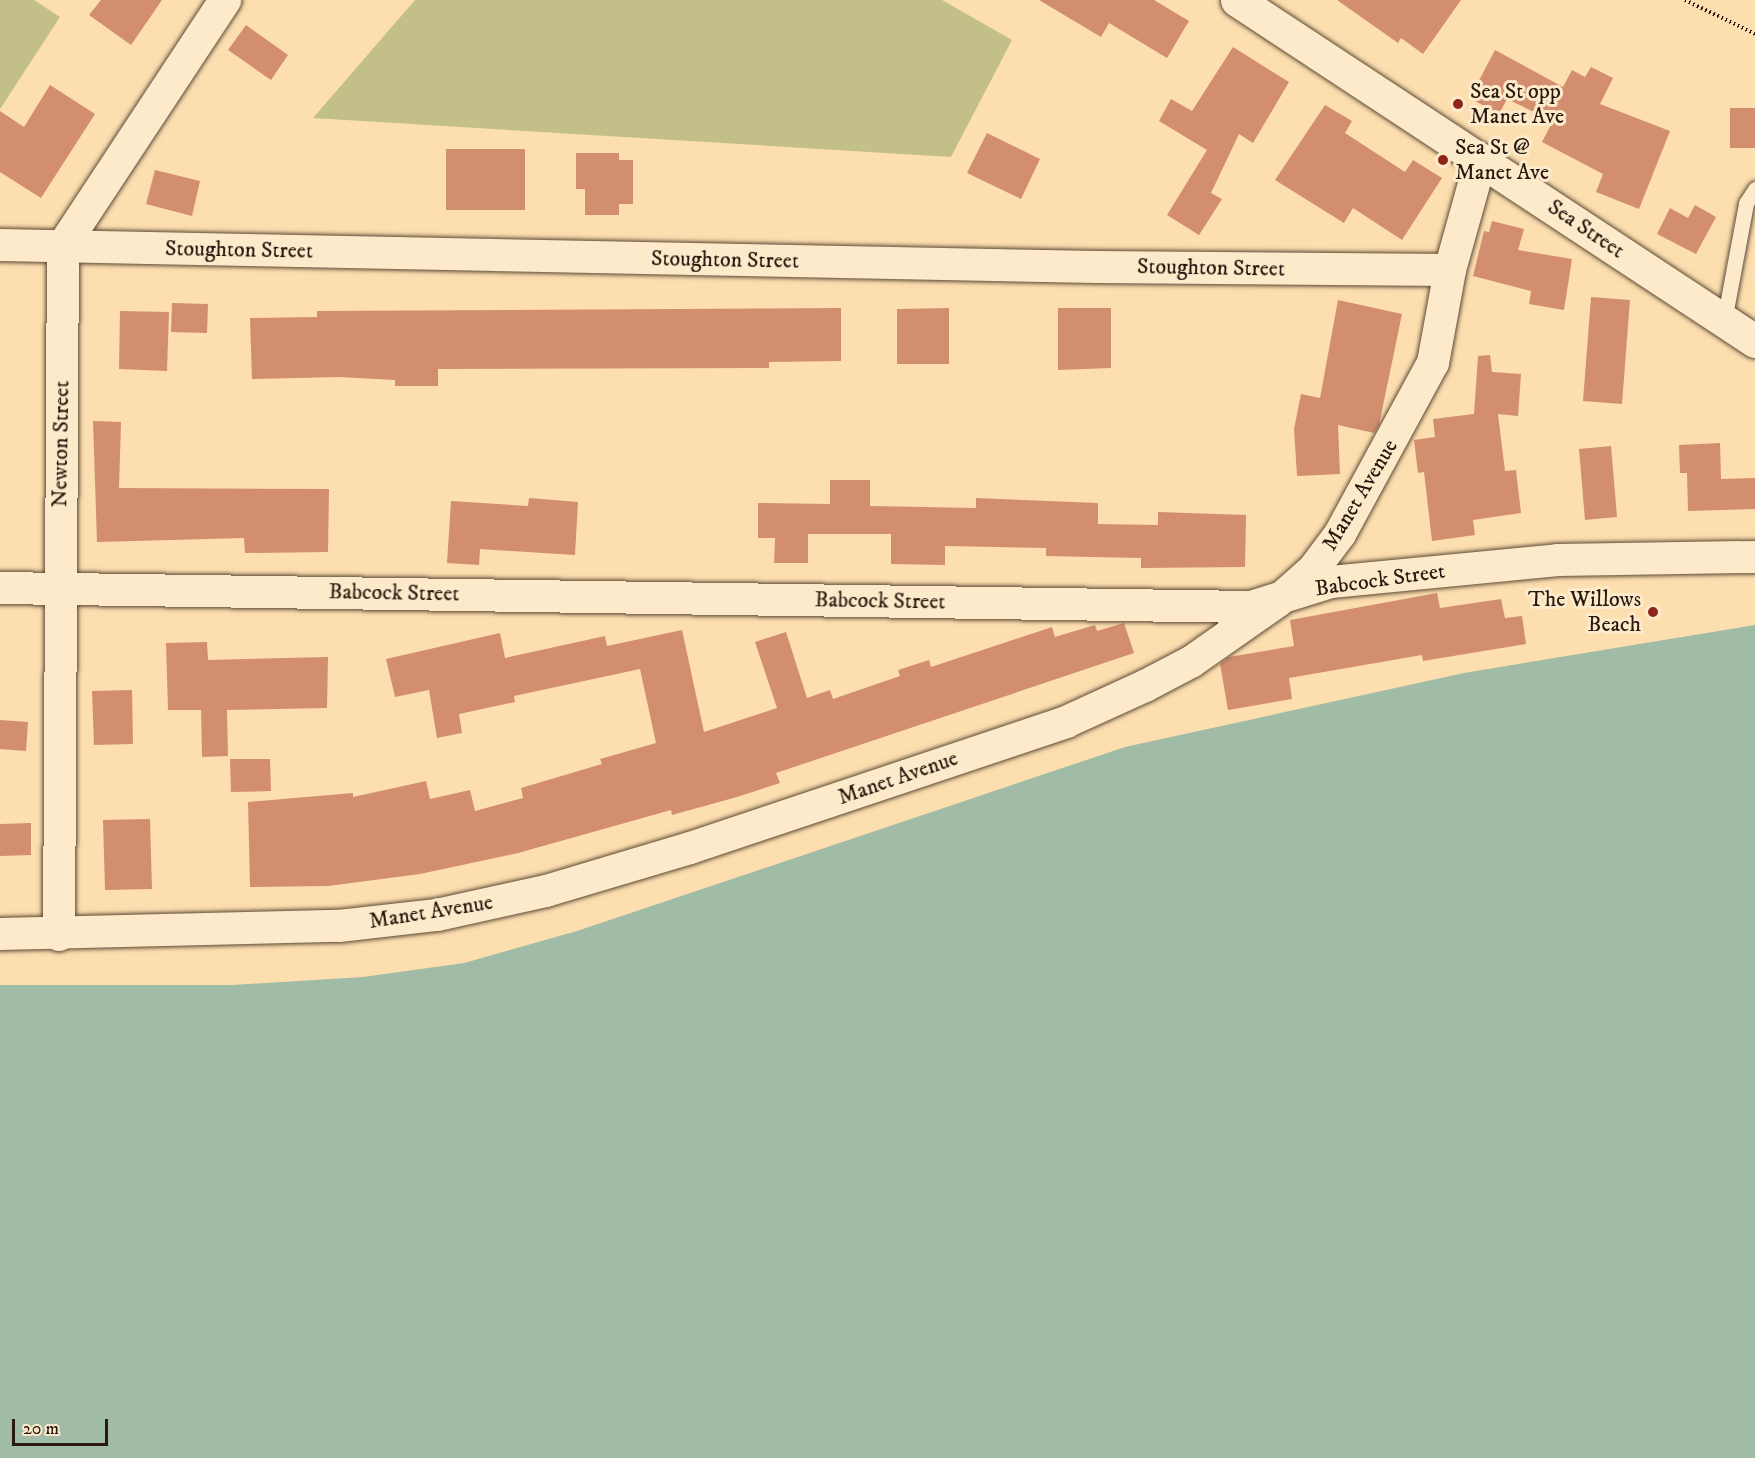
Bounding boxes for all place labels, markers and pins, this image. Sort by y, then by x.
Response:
place label: Sea St opp Manet Ave [1470,78,1564,130]
marker: Sea St opp Manet Ave [1451,97,1465,111]
place label: Sea St @ Manet Ave [1455,134,1549,186]
marker: Sea St @ Manet Ave [1436,153,1450,167]
place label: The Willows Beach [1528,586,1641,638]
marker: The Willows Beach [1646,605,1660,619]

